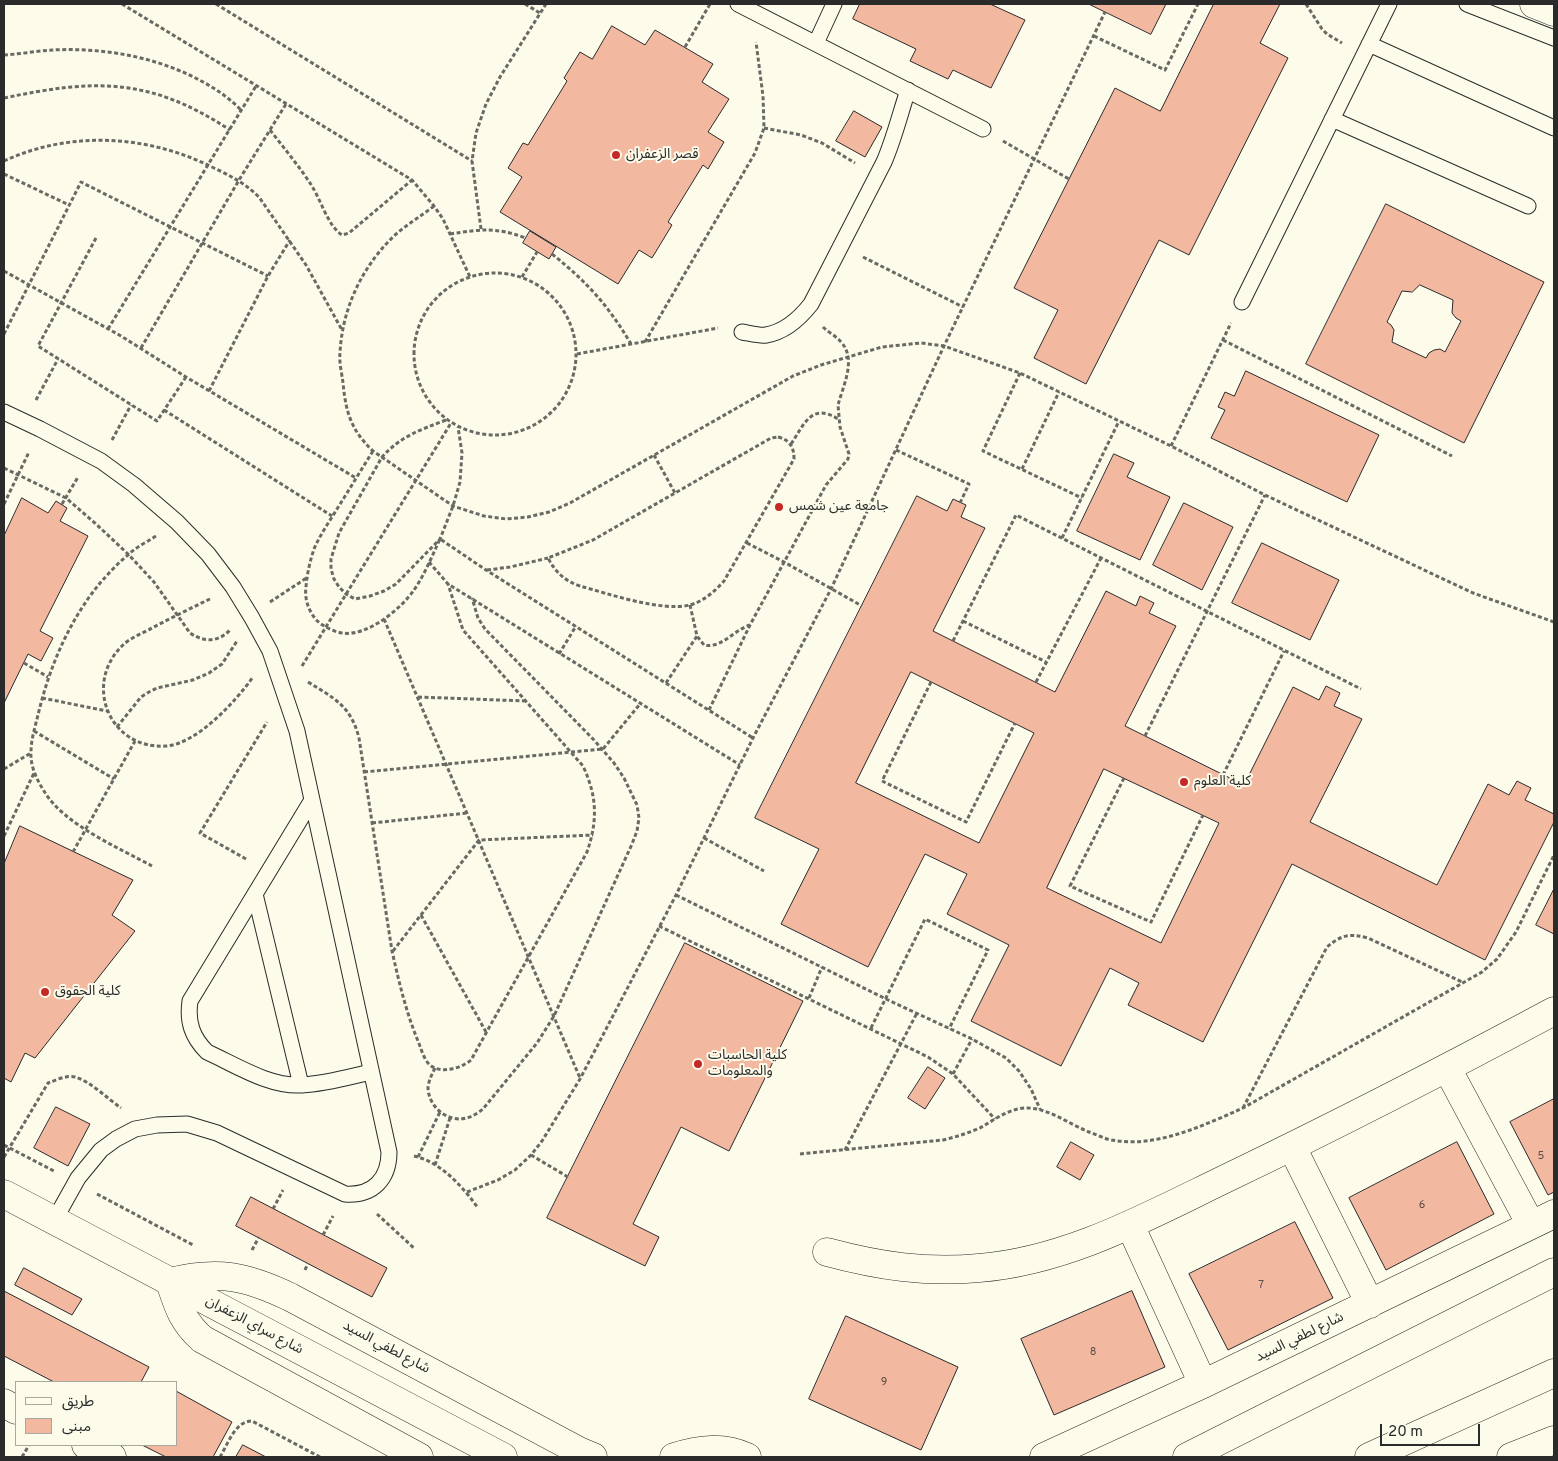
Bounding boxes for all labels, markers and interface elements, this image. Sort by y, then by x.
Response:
place label: قصر الزعفران [626,147,699,163]
marker: قصر الزعفران [610,149,622,161]
place label: جامعة عين شمس [789,499,889,515]
marker: جامعة عين شمس [773,501,785,513]
place label: كلية العلوم [1194,774,1251,790]
marker: كلية العلوم [1178,776,1190,788]
place label: كلية الحقوق [55,984,121,1000]
marker: كلية الحقوق [39,986,51,998]
place label: كلية الحاسبات والمعلومات [708,1048,787,1080]
marker: كلية الحاسبات والمعلومات [692,1058,704,1070]
house number: 5 [1538,1150,1544,1164]
house number: 6 [1419,1199,1425,1213]
house number: 7 [1258,1279,1264,1293]
street label: شارع سراي الزعفران [202,1293,306,1359]
street label: شارع لطفي السيد [1253,1309,1347,1367]
street label: شارع لطفي السيد [340,1318,432,1378]
house number: 8 [1090,1346,1096,1360]
house number: 9 [881,1376,887,1390]
legend [15,1381,178,1446]
text: طريق [62,1393,94,1412]
scale bar [1383,1414,1483,1446]
text: مبنى [62,1418,91,1437]
text: 20 m [1388,1423,1423,1442]

